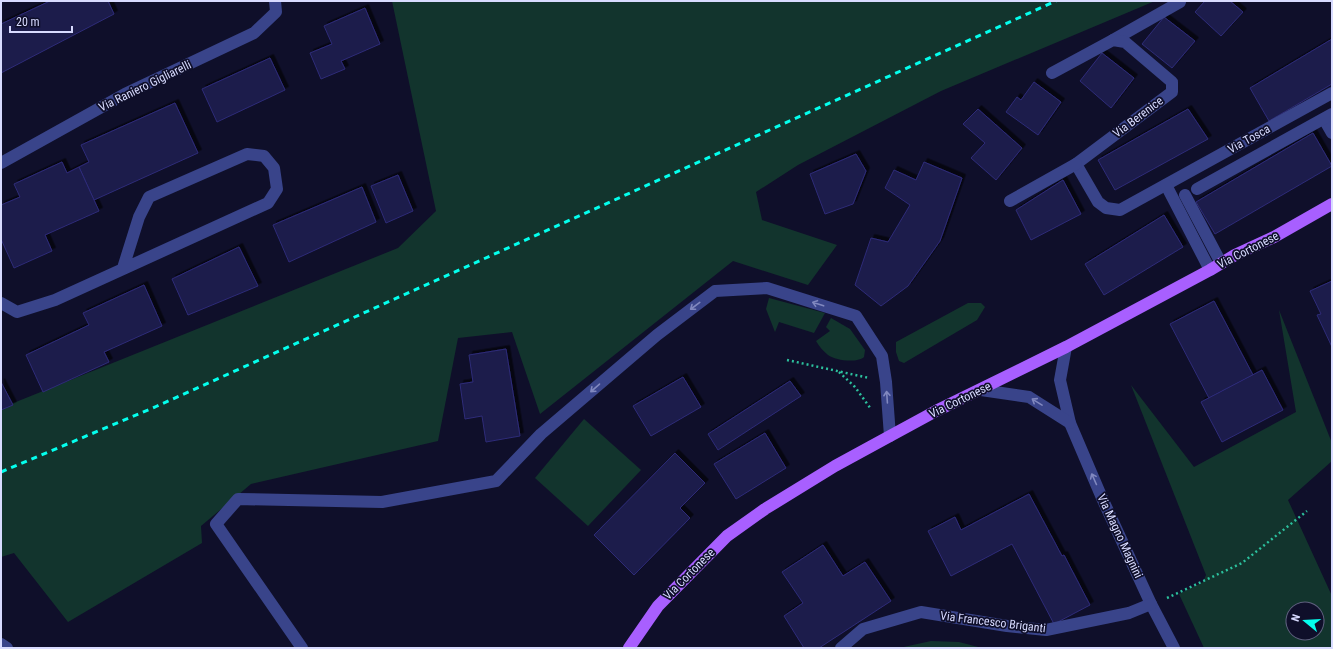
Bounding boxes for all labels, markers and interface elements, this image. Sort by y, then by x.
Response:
scale bar [10,8,72,34]
text: 20 m [16,15,40,29]
street label: Via Raniero Gigliarelli [97,58,193,114]
street label: Via Berenice [1110,93,1166,140]
street label: Via Tosca [1225,122,1273,156]
street label: Via Cortonese [1215,228,1281,271]
one-way arrow [812,299,824,307]
one-way arrow [690,302,701,310]
street label: Via Cortonese [927,379,993,421]
one-way arrow [589,384,600,393]
one-way arrow [883,391,891,404]
one-way arrow [1032,398,1043,406]
one-way arrow [1090,474,1097,486]
street label: Via Magno Magnini [1094,492,1146,580]
street label: Via Cortonese [660,545,718,603]
north arrow [1285,601,1325,641]
street label: Via Francesco Briganti [939,609,1047,635]
text: N [1289,613,1303,623]

